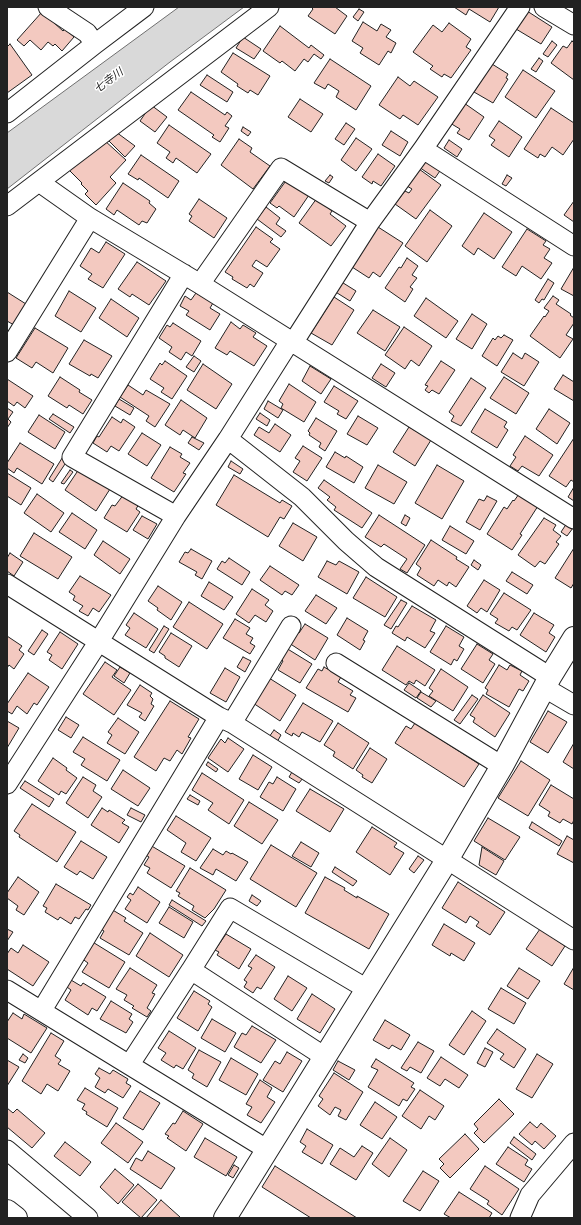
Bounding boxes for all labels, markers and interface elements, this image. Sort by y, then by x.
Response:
water label: 七寺川 [92,66,126,96]

